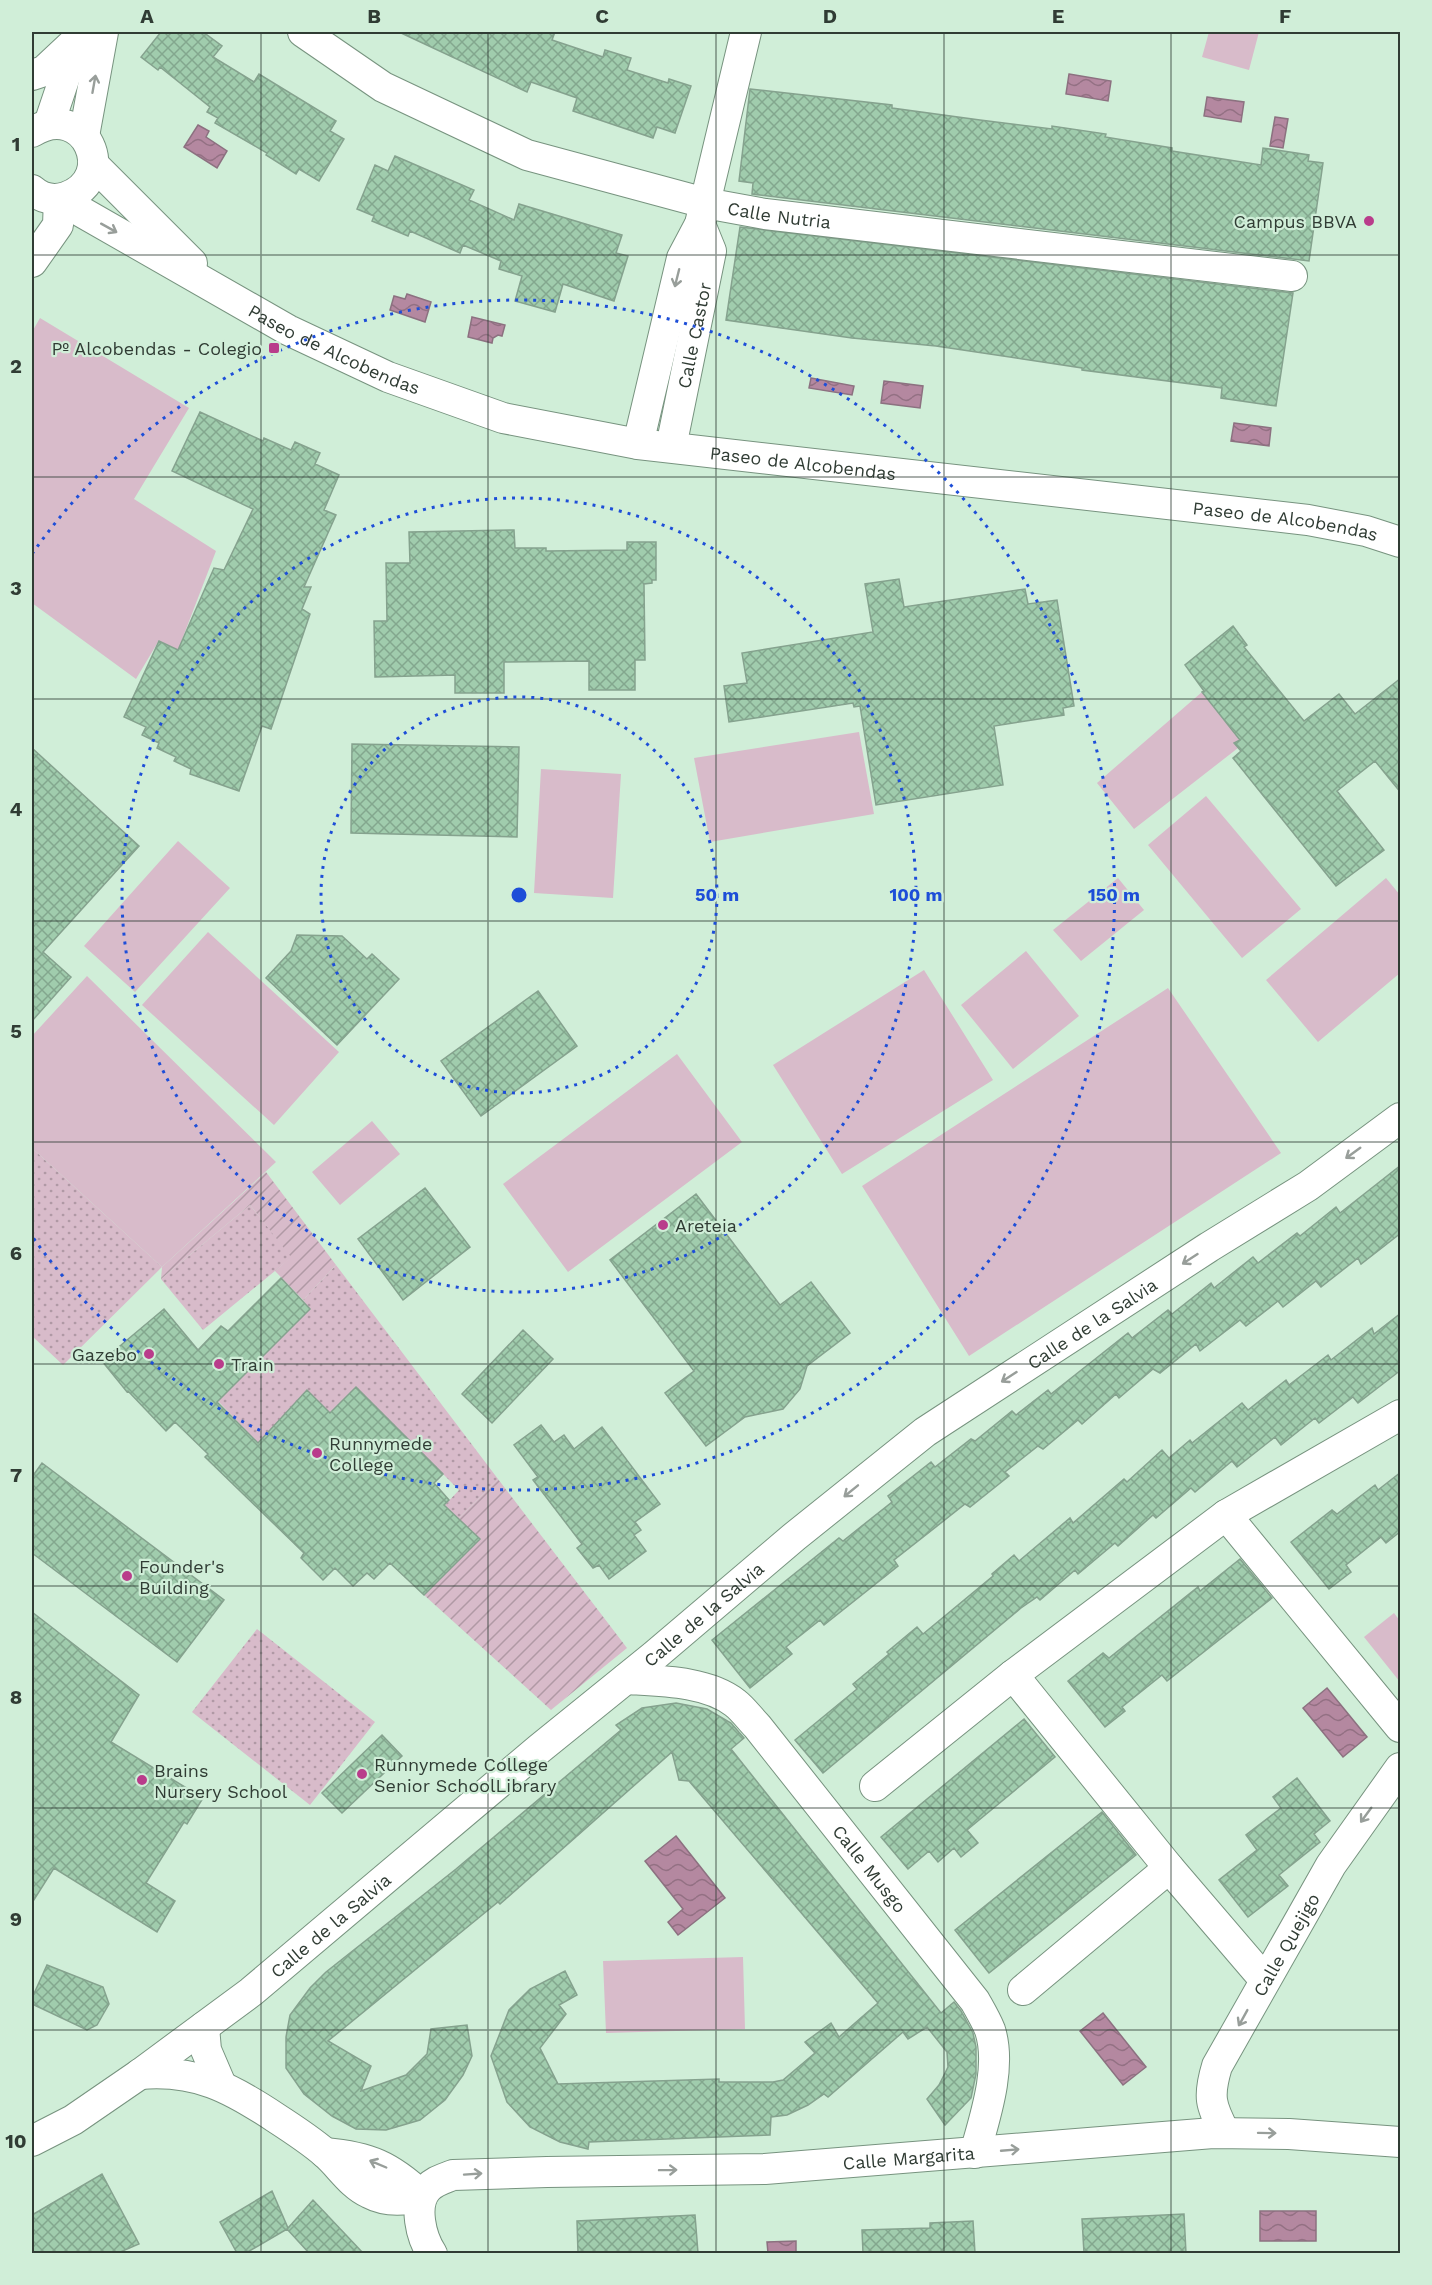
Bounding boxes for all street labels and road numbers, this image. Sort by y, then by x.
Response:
street label: Calle Nutria [726,197,832,232]
street label: Calle Castor [673,280,715,390]
street label: Paseo de Alcobendas [245,299,423,398]
street label: Paseo de Alcobendas [709,442,897,484]
street label: Paseo de Alcobendas [1192,497,1381,545]
street label: Calle de la Salvia [1023,1273,1161,1373]
street label: Calle de la Salvia [639,1557,768,1671]
street label: Calle Musgo [829,1820,911,1917]
street label: Calle de la Salvia [266,1869,395,1982]
street label: Calle Quejigo [1248,1889,1323,2000]
street label: Calle Margarita [842,2142,975,2173]

